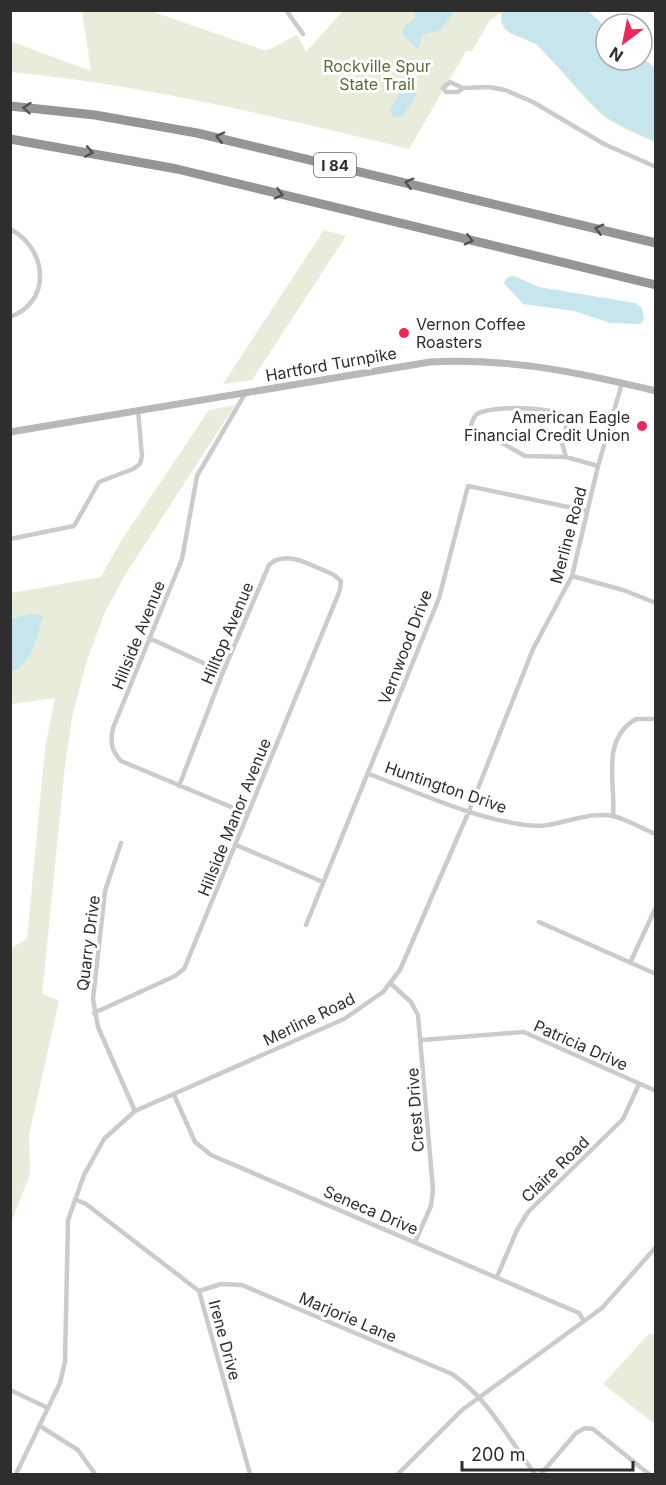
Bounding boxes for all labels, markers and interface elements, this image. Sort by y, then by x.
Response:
north arrow [594,12,654,72]
text: N [606,43,627,66]
park label: Rockville Spur State Trail [323,56,431,94]
one-way arrow [22,102,32,115]
one-way arrow [215,132,225,145]
one-way arrow [84,145,94,158]
road number: I 84 [314,153,356,177]
one-way arrow [404,177,414,190]
one-way arrow [274,186,284,199]
one-way arrow [594,224,604,237]
one-way arrow [464,232,474,245]
place label: Vernon Coffee Roasters [416,314,526,352]
marker: Vernon Coffee Roasters [397,326,411,340]
street label: Hartford Turnpike [264,343,398,385]
place label: American Eagle Financial Credit Union [464,407,630,445]
marker: American Eagle Financial Credit Union [635,419,649,433]
street label: Merline Road [545,484,591,586]
street label: Hillside Avenue [107,578,169,692]
street label: Hilltop Avenue [197,579,257,687]
street label: Vernwood Drive [374,587,436,707]
street label: Hillside Manor Avenue [193,735,275,899]
street label: Huntington Drive [382,757,510,817]
street label: Quarry Drive [72,894,104,992]
street label: Merline Road [260,988,358,1050]
street label: Patricia Drive [531,1015,631,1075]
street label: Crest Drive [402,1067,428,1153]
street label: Claire Road [517,1132,593,1206]
street label: Seneca Drive [321,1181,421,1239]
street label: Marjorie Lane [296,1287,400,1347]
street label: Irene Drive [205,1298,245,1382]
scale bar [462,1434,633,1472]
text: 200 m [471,1444,526,1465]

